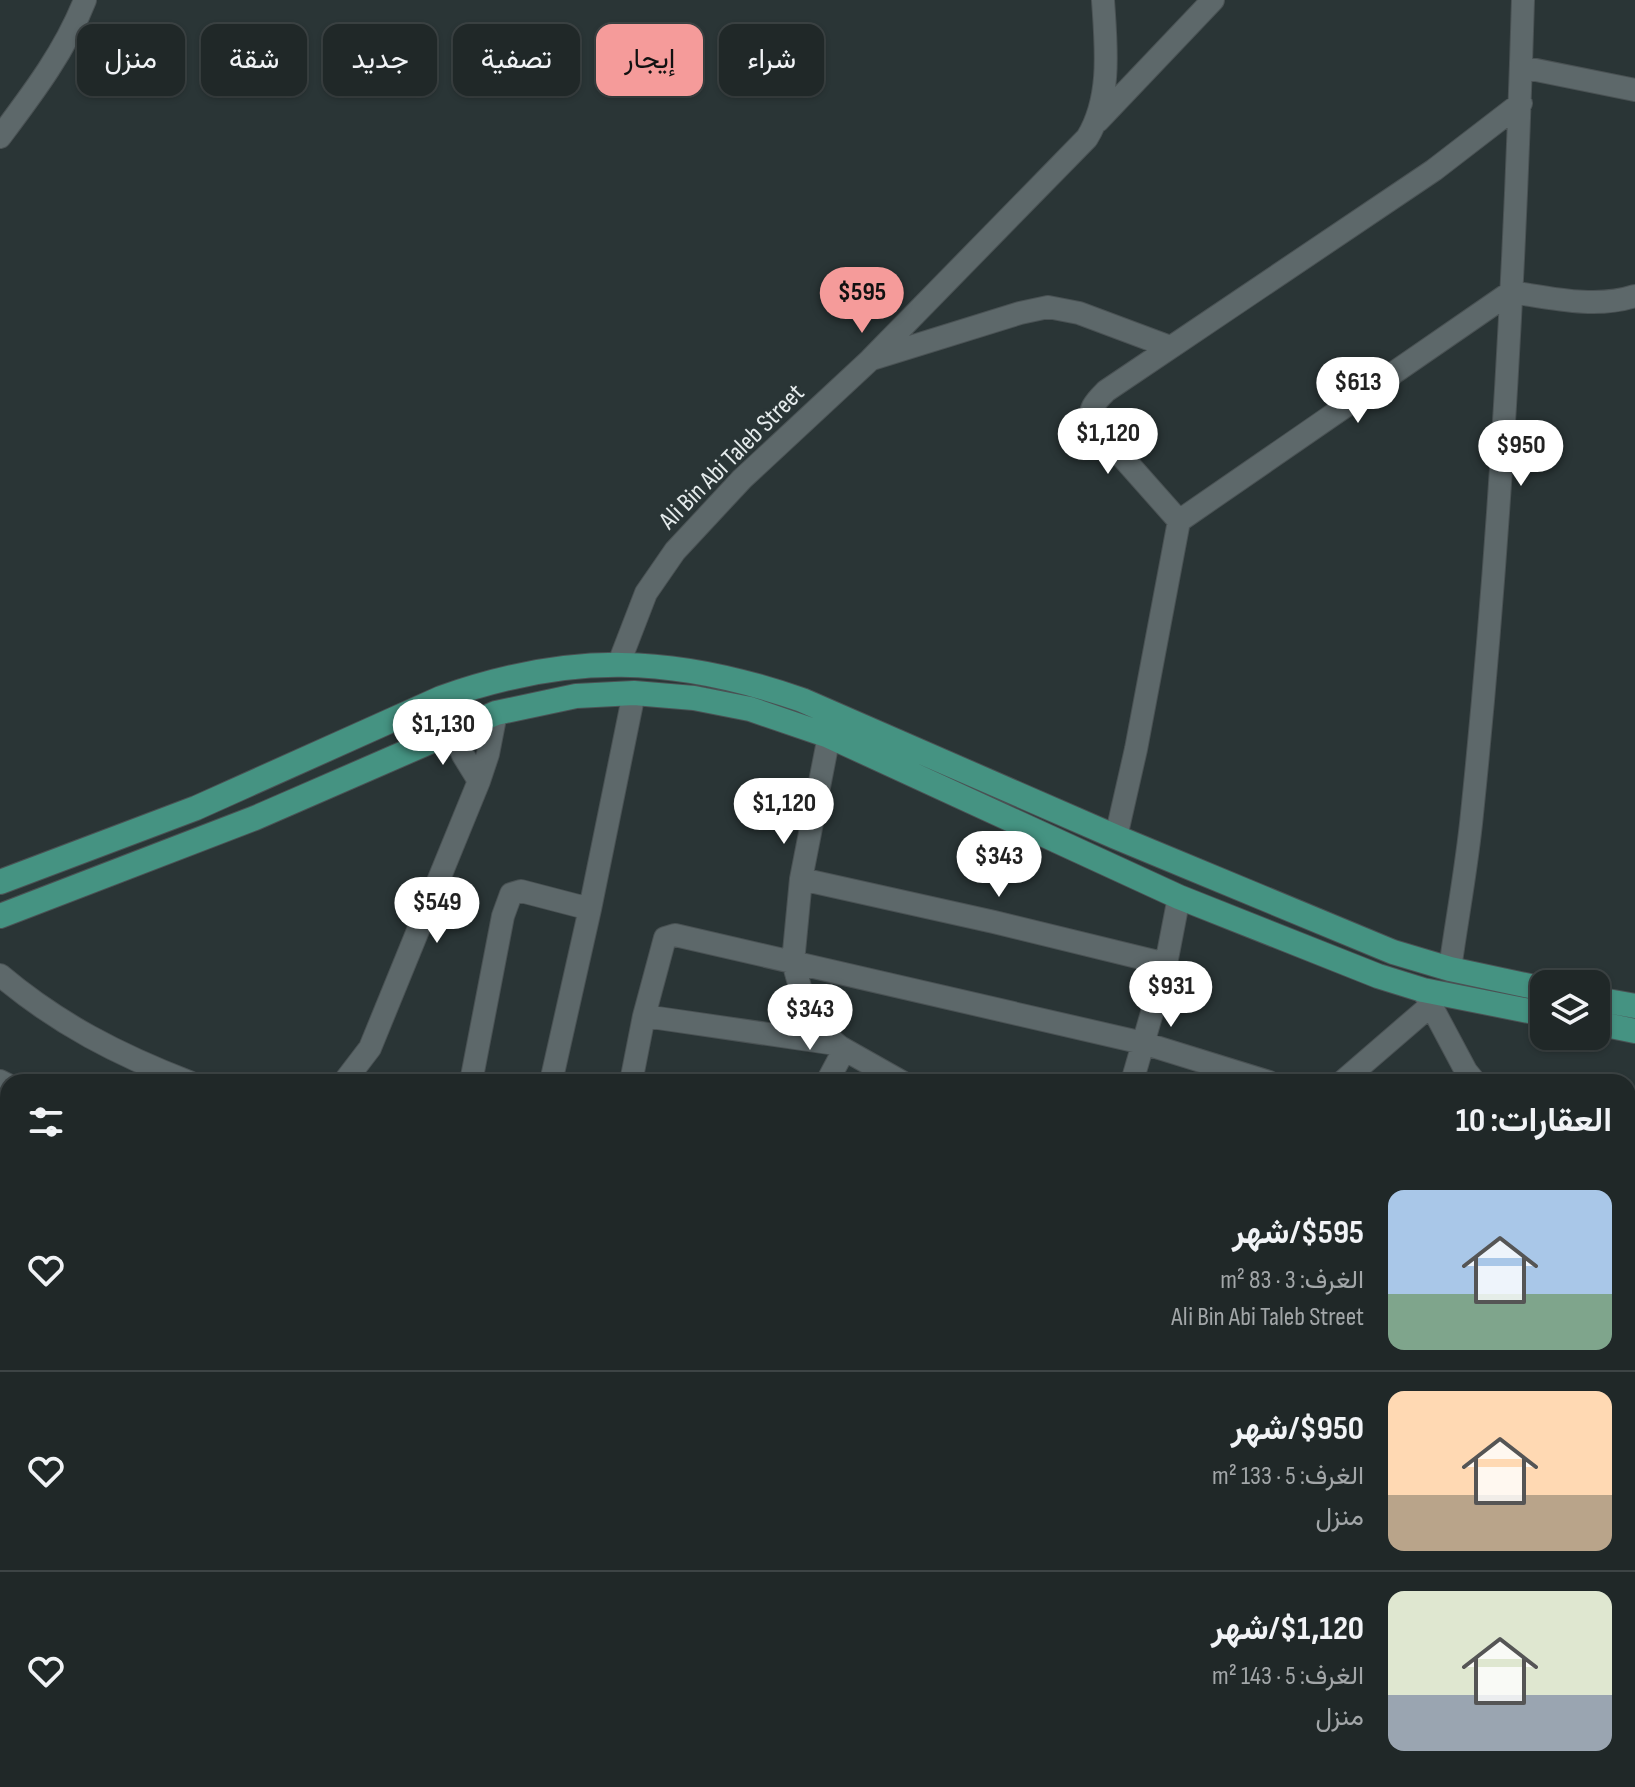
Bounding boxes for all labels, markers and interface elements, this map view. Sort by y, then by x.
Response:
chip: منزل [77,24,185,96]
chip: شقة [201,24,307,96]
chip: جديد [323,24,437,96]
chip: تصفية [453,24,580,96]
chip: إيجار [596,24,703,96]
chip: شراء [719,24,824,96]
pin: $595 [815,267,909,335]
text: $595 [838,277,886,308]
pin: $613 [1311,357,1405,425]
text: $613 [1334,367,1382,398]
street label: Ali Bin Abi Taleb Street [652,378,811,537]
pin: $1,120 [1043,408,1173,476]
text: $1,120 [1076,418,1140,449]
pin: $950 [1474,420,1568,488]
text: $950 [1496,430,1546,461]
pin: $1,130 [378,699,508,767]
text: $1,130 [411,709,475,740]
pin: $1,120 [719,778,849,846]
text: $1,120 [752,788,816,819]
pin: $343 [952,831,1046,899]
text: $343 [975,841,1023,872]
pin: $549 [390,877,484,945]
text: $549 [412,887,462,918]
pin: $931 [1124,961,1218,1029]
map controls [1530,970,1610,1050]
button: layers [1530,970,1610,1050]
text: $931 [1147,971,1195,1002]
pin: $343 [763,984,857,1052]
text: $343 [786,994,834,1025]
icon: filters [24,1100,68,1144]
text: العقارات: 10 [1456,1100,1612,1141]
text: $595/شهر [1232,1212,1364,1253]
icon: home [1452,1222,1548,1318]
icon: heart [24,1248,68,1292]
text: الغرف: 3 · 83 m² [1220,1265,1364,1296]
text: Ali Bin Abi Taleb Street [1171,1302,1364,1333]
text: $950/شهر [1231,1408,1364,1449]
icon: home [1452,1423,1548,1519]
icon: heart [24,1449,68,1493]
text: الغرف: 5 · 133 m² [1212,1461,1364,1492]
text: منزل [1315,1502,1364,1533]
text: $1,120/شهر [1211,1608,1364,1649]
icon: home [1452,1623,1548,1719]
icon: heart [24,1649,68,1693]
text: الغرف: 5 · 143 m² [1212,1661,1364,1692]
text: منزل [1315,1702,1364,1733]

